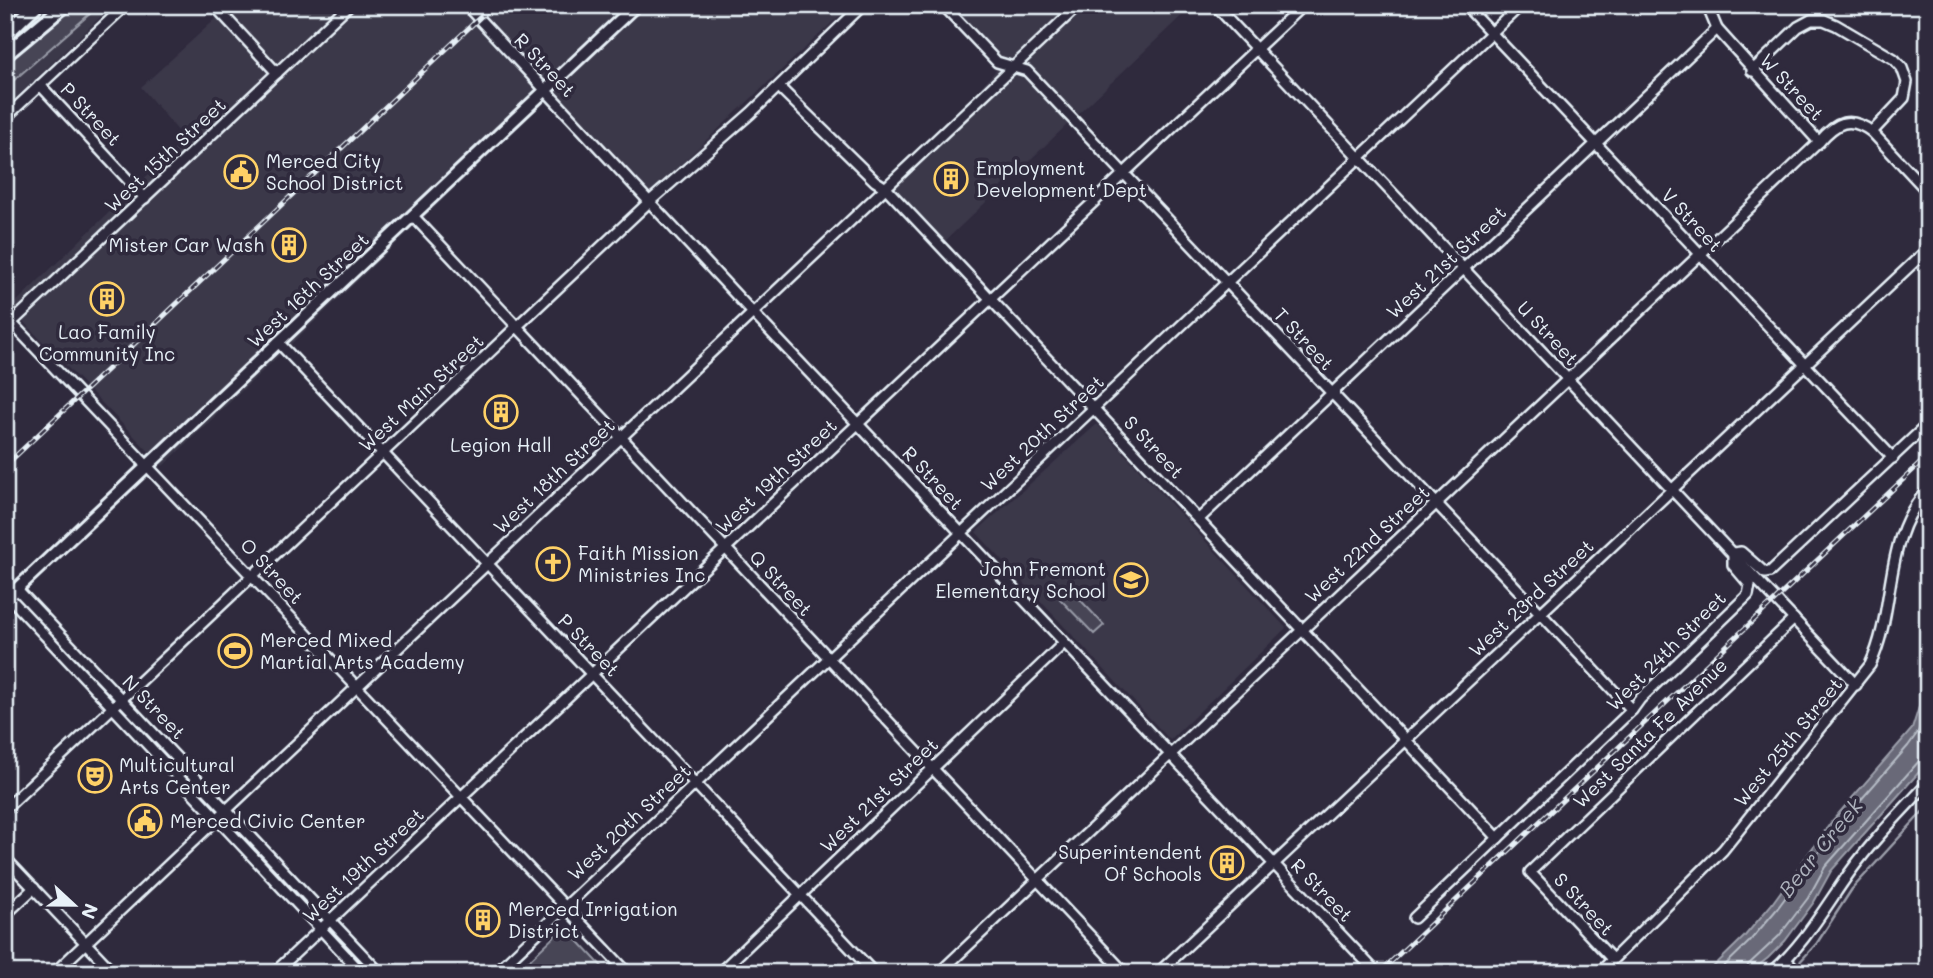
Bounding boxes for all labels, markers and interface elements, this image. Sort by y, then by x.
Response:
street label: R Street [509,27,581,102]
street label: W Street [1755,48,1830,126]
street label: P Street [56,77,127,151]
street label: West 15th Street [99,92,231,217]
place label: Merced City School District [266,148,403,195]
public building icon: Merced City School District [222,153,260,191]
place label: Employment Development Dept [976,155,1147,202]
building icon: Employment Development Dept [932,160,970,198]
street label: V Street [1656,182,1728,257]
street label: West 21st Street [1380,200,1511,324]
building icon: Mister Car Wash [270,226,308,264]
street label: West 16th Street [241,227,374,353]
place label: Mister Car Wash [109,232,264,257]
building icon: Lao Family Community Inc [88,280,126,318]
street label: U Street [1512,295,1585,370]
street label: T Street [1269,302,1340,375]
place label: Lao Family Community Inc [39,319,175,366]
street label: West Main Street [353,328,488,457]
street label: West 20th Street [975,369,1109,496]
building icon: Legion Hall [482,393,520,431]
street label: S Street [1119,410,1190,483]
street label: West 18th Street [487,413,620,539]
street label: West 19th Street [710,413,842,538]
place label: Legion Hall [450,432,552,457]
street label: R Street [897,440,969,515]
street label: West 22nd Street [1299,479,1435,608]
street label: O Street [235,532,309,609]
street label: West 23rd Street [1463,533,1598,662]
place label: Faith Mission Ministries Inc [578,540,705,587]
street label: Q Street [744,544,818,621]
church icon: Faith Mission Ministries Inc [534,545,572,583]
place label: John Fremont Elementary School [936,556,1106,603]
school or university icon: John Fremont Elementary School [1112,561,1150,599]
street label: West 24th Street [1600,585,1731,716]
street label: P Street [553,608,626,681]
place label: Merced Mixed Martial Arts Academy [260,627,465,674]
sports icon: Merced Mixed Martial Arts Academy [216,632,254,670]
street label: West Santa Fe Avenue [1567,652,1732,813]
street label: N Street [117,669,191,744]
street label: West 25th Street [1728,672,1847,811]
street label: West 21st Street [814,732,943,858]
place label: Multicultural Arts Center [119,752,235,799]
theatre icon: Multicultural Arts Center [76,757,114,795]
street label: West 20th Street [562,758,696,885]
water label: Bear Creek [1772,792,1868,902]
public building icon: Merced Civic Center [126,802,164,840]
street label: West 19th Street [297,802,429,927]
place label: Merced Civic Center [170,808,366,833]
place label: Superintendent Of Schools [1058,839,1202,886]
building icon: Superintendent Of Schools [1208,844,1246,882]
street label: R Street [1286,853,1359,927]
street label: S Street [1549,867,1620,940]
north arrow [38,870,108,940]
place label: Merced Irrigation District [508,896,678,943]
text: N [76,900,105,923]
building icon: Merced Irrigation District [464,901,502,939]

